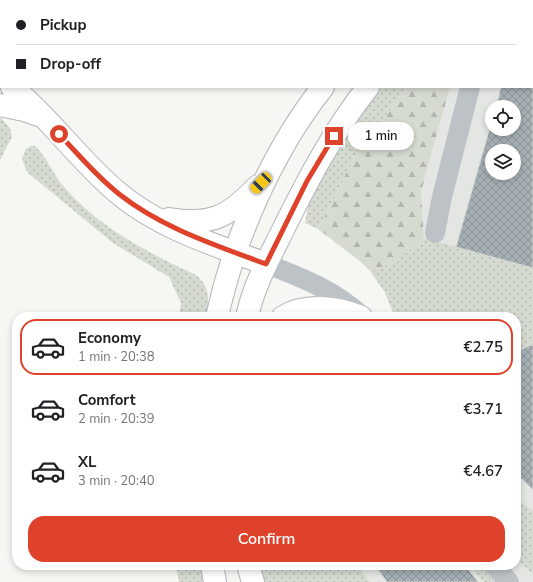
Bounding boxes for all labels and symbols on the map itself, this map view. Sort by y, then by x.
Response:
callout: 1 min [348,122,414,150]
route start [50,125,68,143]
route end [325,127,343,145]
car [248,170,274,196]

